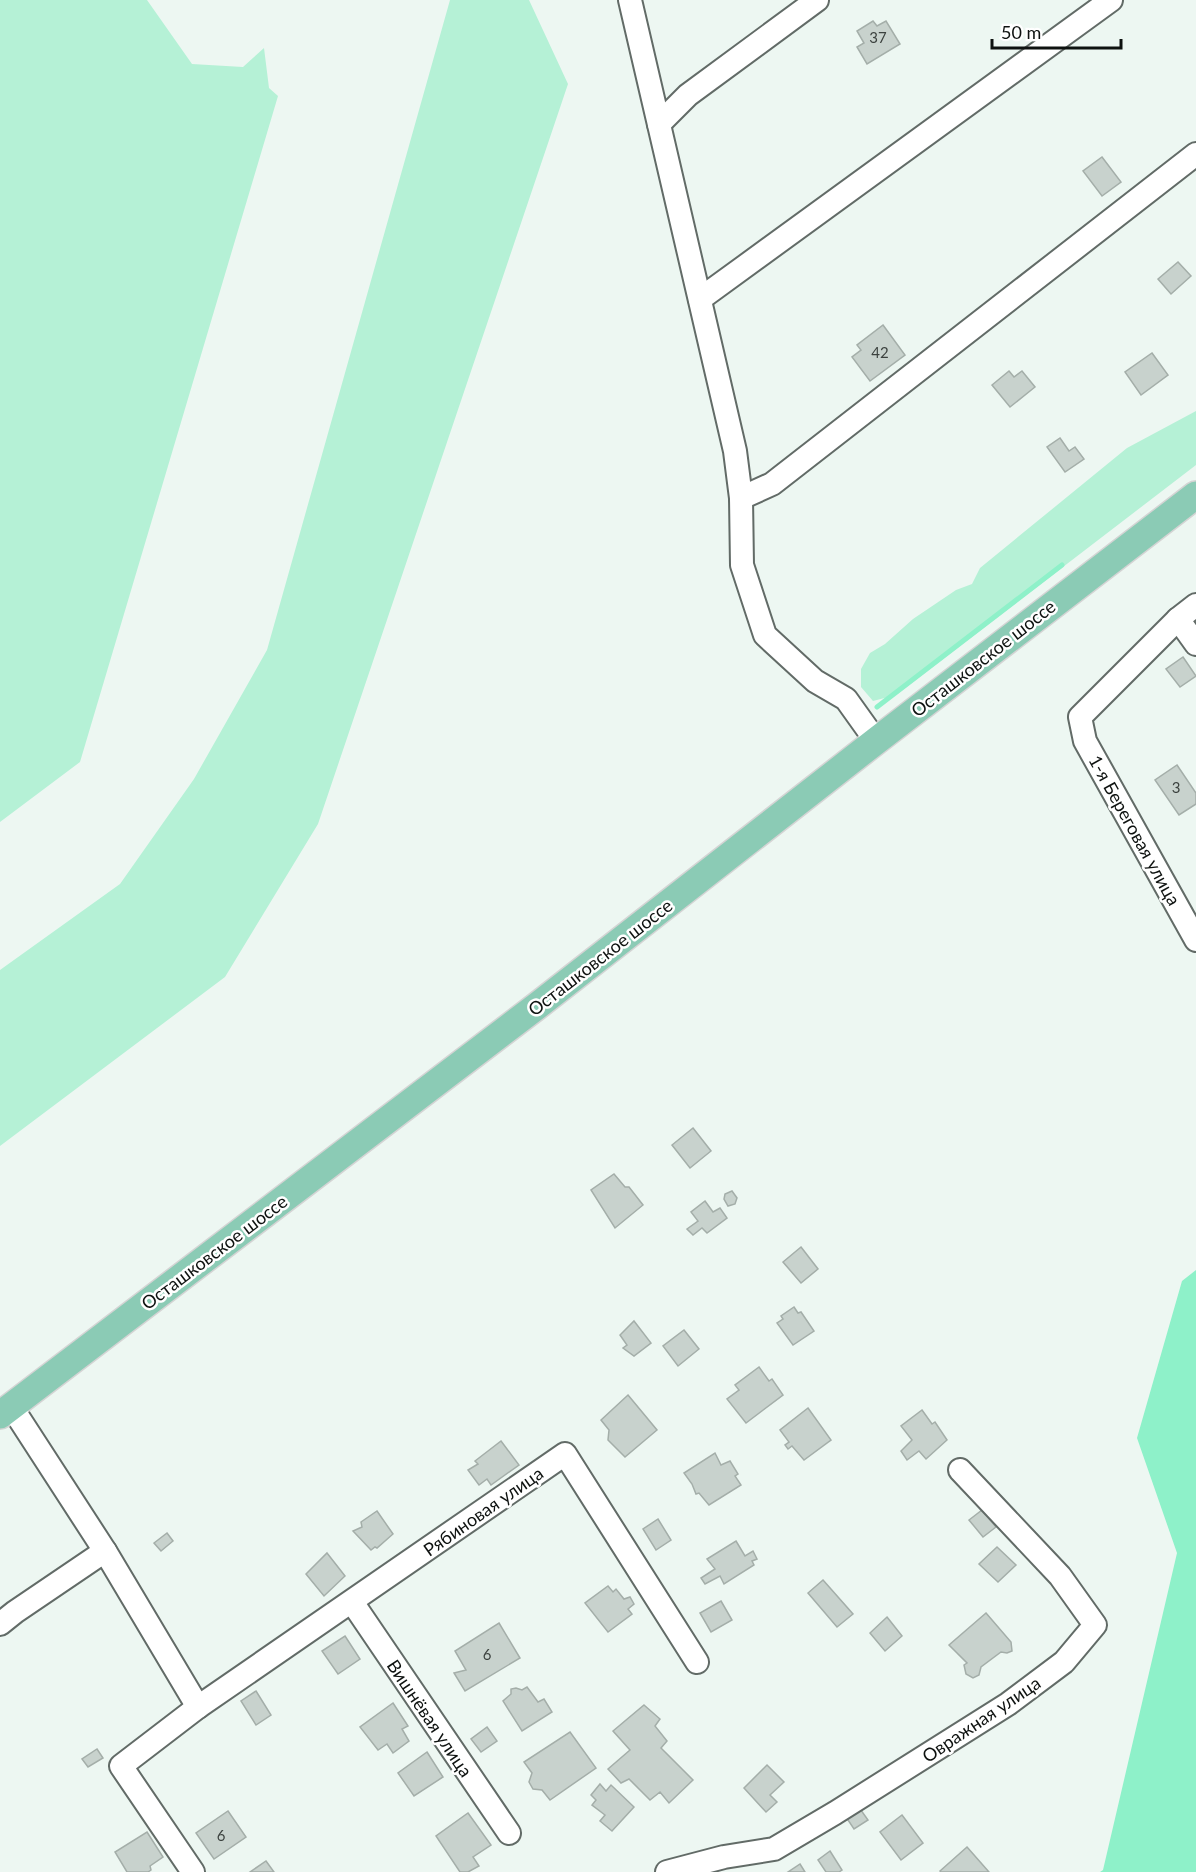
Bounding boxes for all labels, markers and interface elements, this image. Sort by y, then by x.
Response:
scale bar [992,12,1121,50]
text: 50 m [1001,21,1041,43]
house number: 37 [869,28,887,46]
house number: 42 [871,343,889,361]
street label: Осташковское шоссе [906,595,1060,721]
street label: 1-я Береговая улица [1085,751,1185,909]
house number: 3 [1172,778,1180,796]
street label: Осташковское шоссе [523,894,677,1020]
street label: Осташковское шоссе [137,1190,291,1314]
street label: Рябиновая улица [419,1462,547,1560]
house number: 6 [483,1645,492,1663]
street label: Вишнёвая улица [383,1655,477,1781]
street label: Овражная улица [918,1671,1044,1767]
house number: 6 [217,1826,226,1844]

